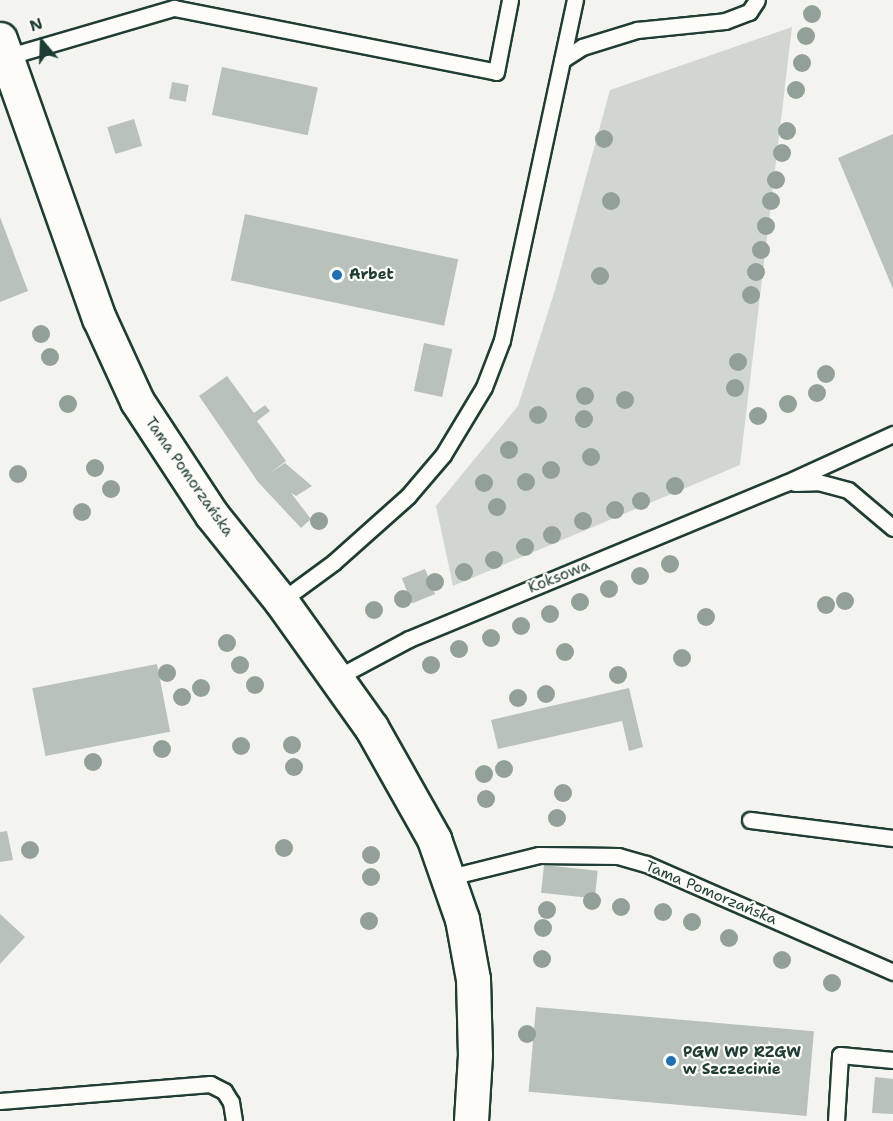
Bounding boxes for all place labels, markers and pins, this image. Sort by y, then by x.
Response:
place label: Arbet [349,266,394,284]
marker: Arbet [330,268,344,282]
place label: PGW WP RZGW w Szczecinie [683,1043,801,1078]
marker: PGW WP RZGW w Szczecinie [664,1054,678,1068]

